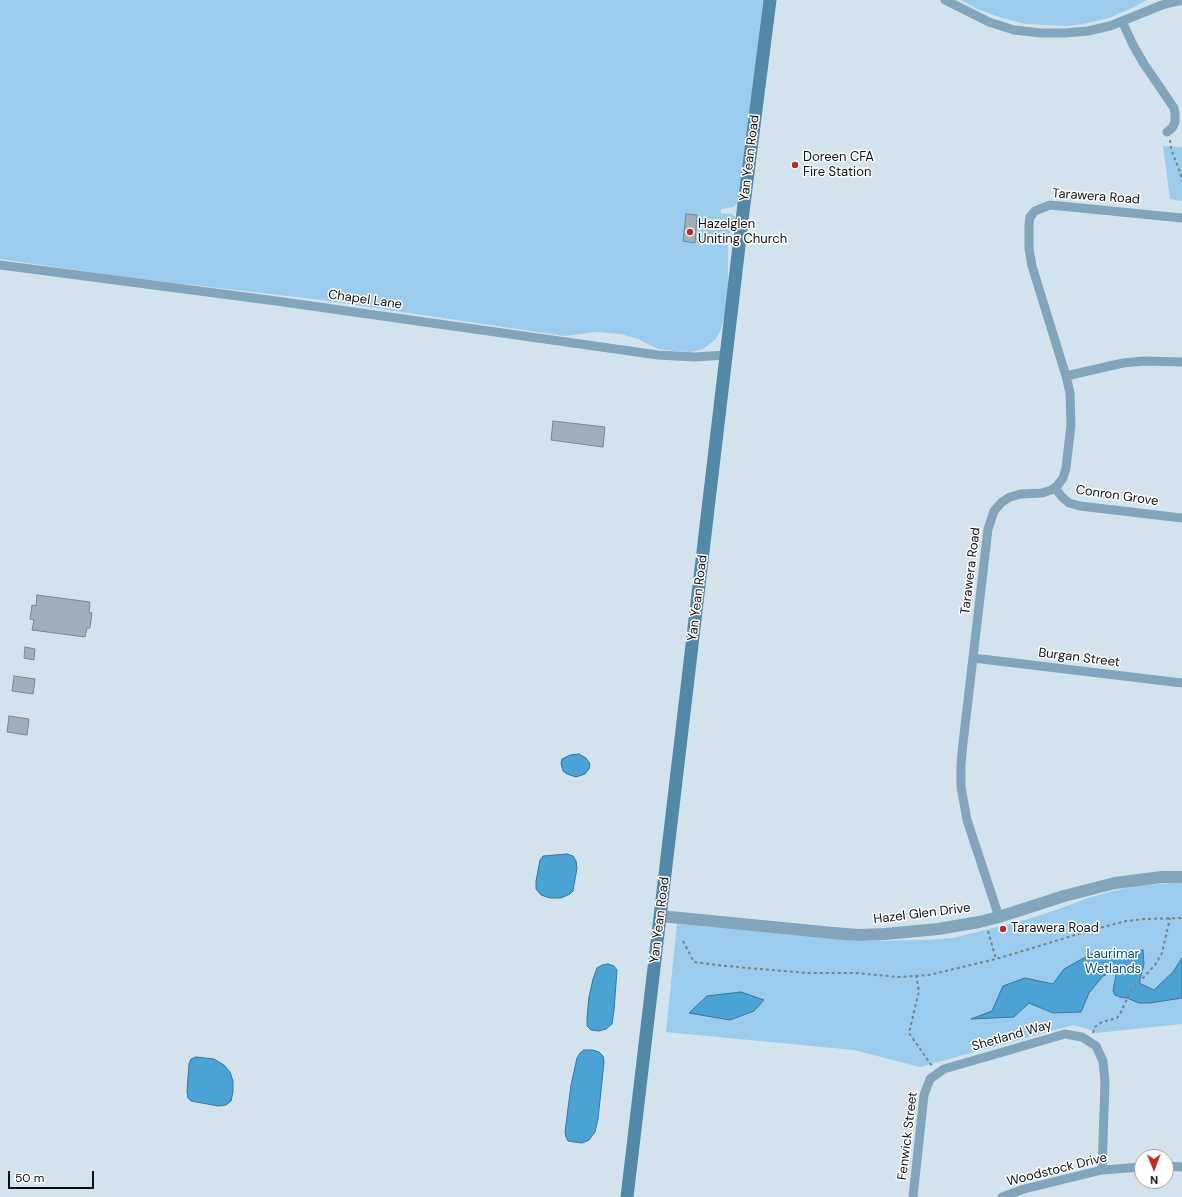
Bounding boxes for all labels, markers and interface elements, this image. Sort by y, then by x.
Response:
street label: Yan Yean Road [737,114,763,202]
place label: Doreen CFA Fire Station [803,150,874,181]
marker: Doreen CFA Fire Station [790,160,800,170]
street label: Tarawera Road [1052,186,1140,208]
place label: Hazelglen Uniting Church [698,217,787,248]
marker: Hazelglen Uniting Church [685,227,695,237]
street label: Chapel Lane [327,287,403,313]
street label: Conron Grove [1075,482,1159,510]
street label: Tarawera Road [958,526,984,616]
street label: Yan Yean Road [685,554,711,642]
street label: Burgan Street [1037,645,1121,671]
street label: Yan Yean Road [647,876,673,964]
street label: Hazel Glen Drive [873,900,971,928]
place label: Tarawera Road [1011,921,1099,937]
marker: Tarawera Road [998,924,1008,934]
park label: Laurimar Wetlands [1085,947,1141,978]
street label: Shetland Way [970,1017,1054,1055]
street label: Fenwick Street [895,1091,921,1181]
north arrow [1134,1149,1174,1189]
street label: Woodstock Drive [1005,1150,1109,1190]
scale bar [10,1163,96,1189]
text: 50 m [15,1170,44,1186]
text: N [1150,1173,1158,1187]

